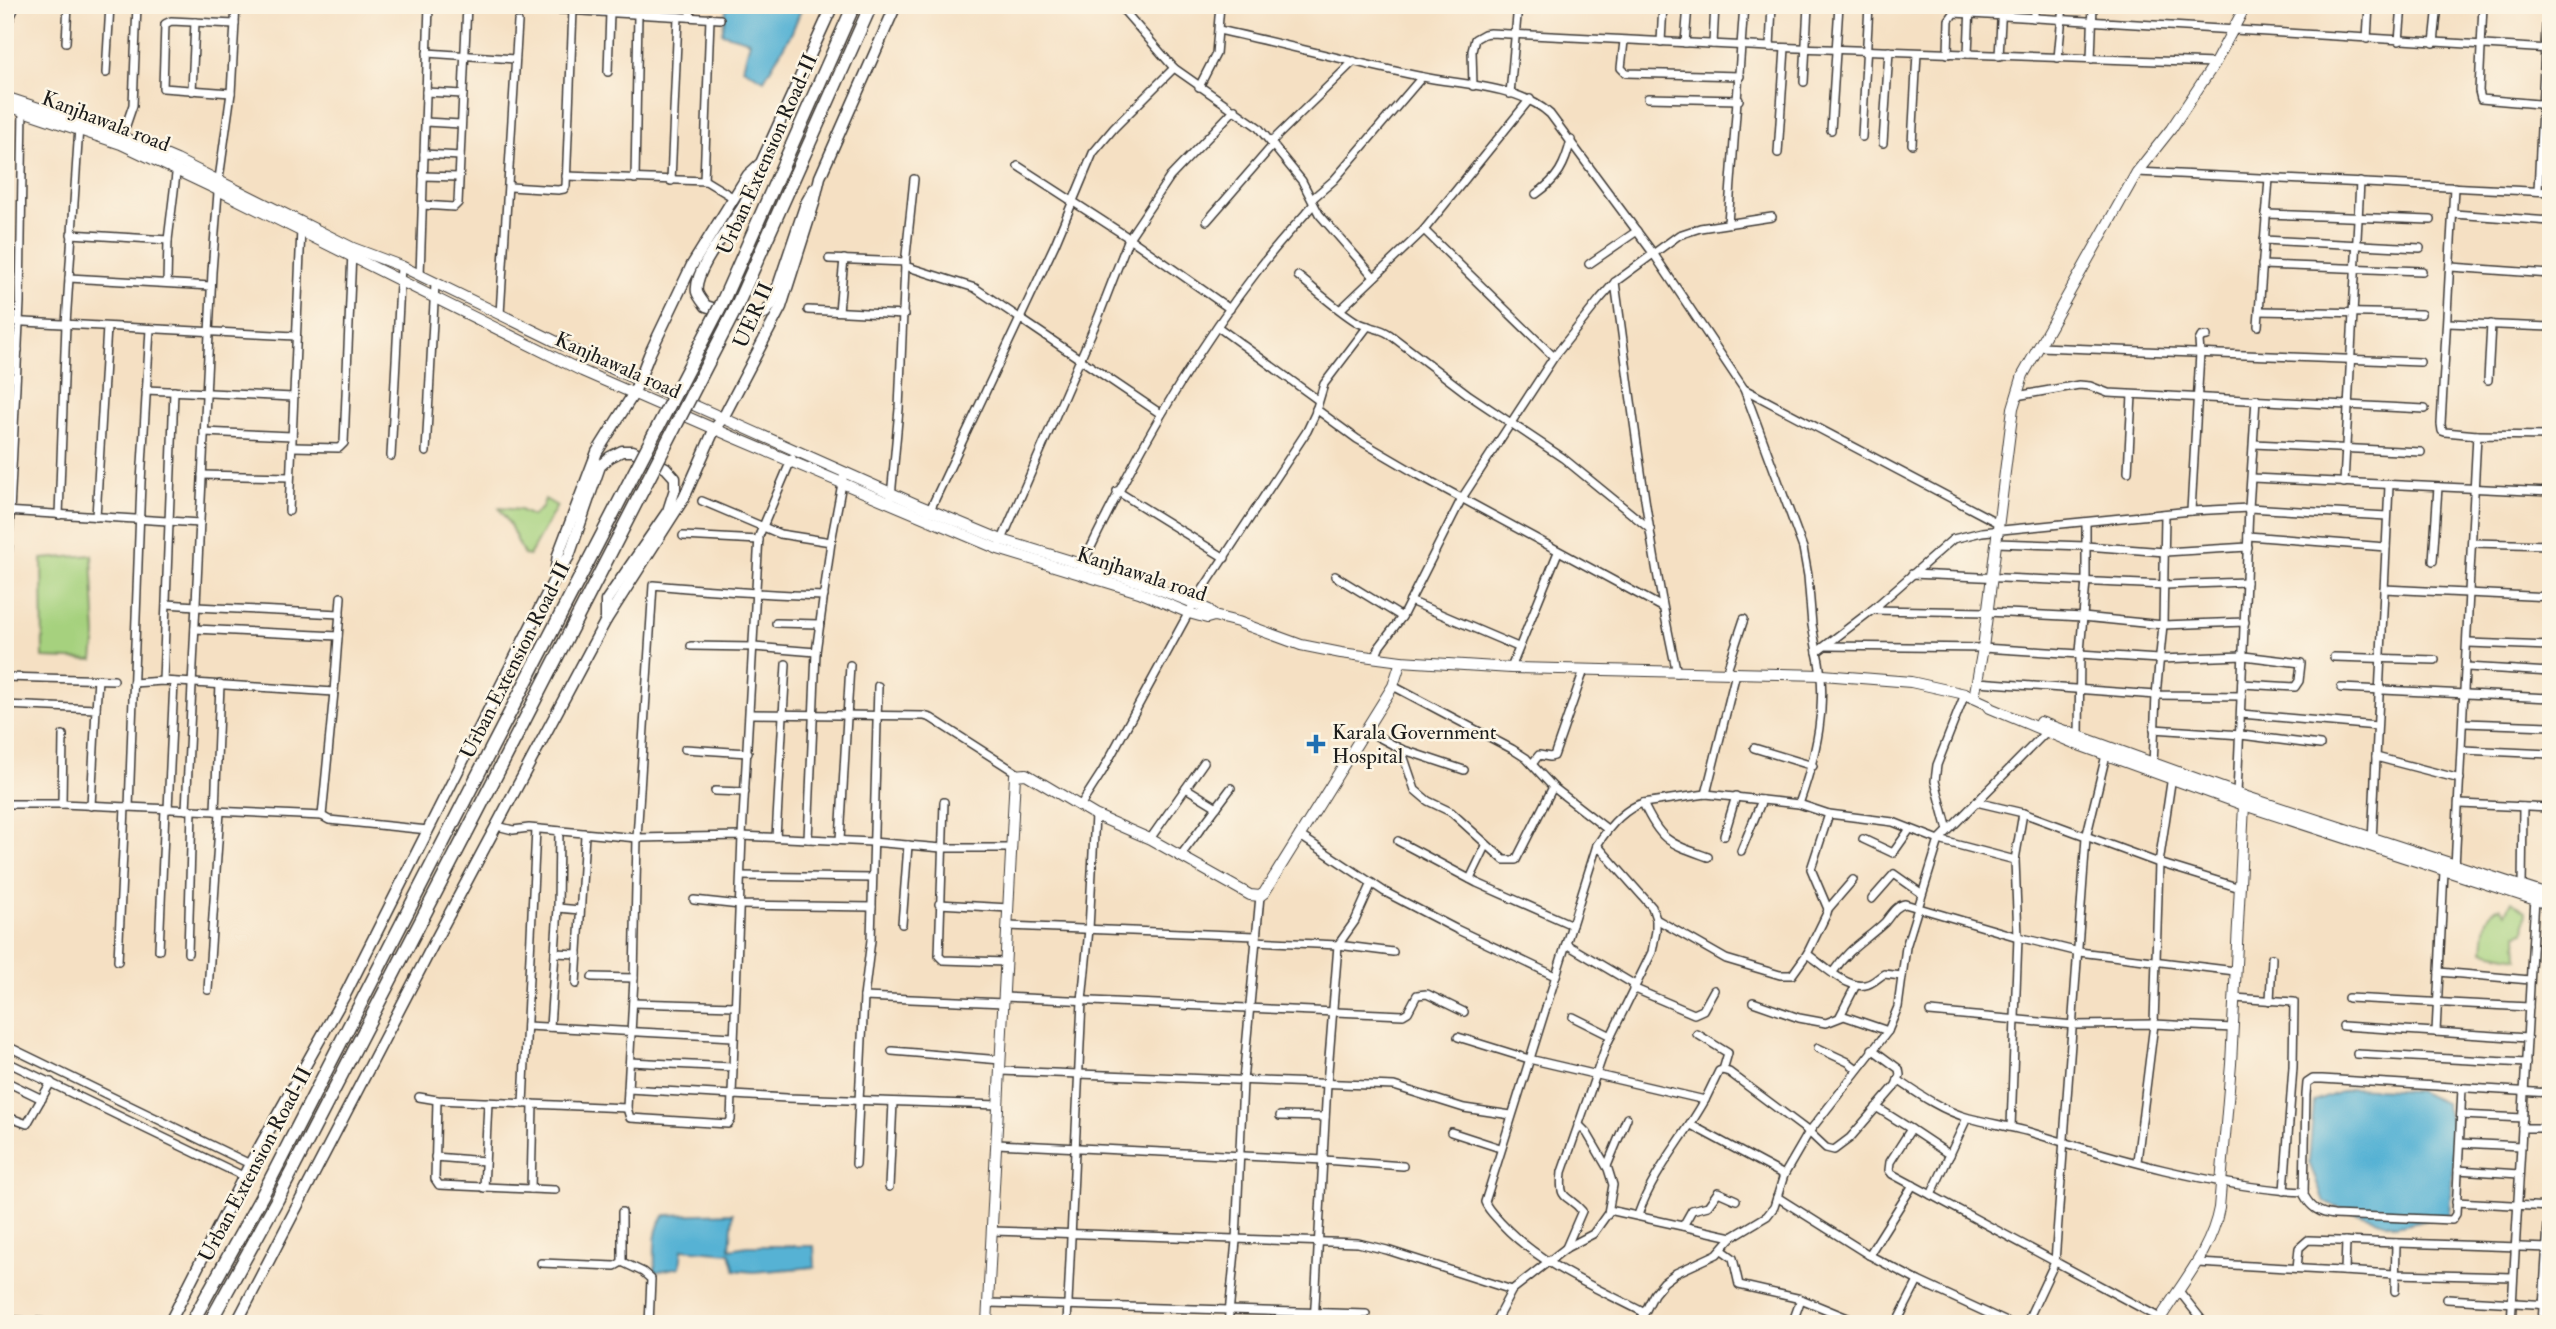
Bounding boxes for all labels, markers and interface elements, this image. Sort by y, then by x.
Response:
street label: Urban Extension Road-II [711,49,824,259]
street label: Kanjhawala road [38,85,174,159]
street label: UER II [727,278,780,352]
street label: Kanjhawala road [551,326,686,406]
street label: Kanjhawala road [1073,541,1211,608]
street label: Urban Extension Road-II [454,557,577,763]
place label: Karala Government Hospital [1332,719,1497,770]
marker: Karala Government Hospital [1306,734,1326,754]
street label: Urban Extension Road-II [192,1062,318,1267]

